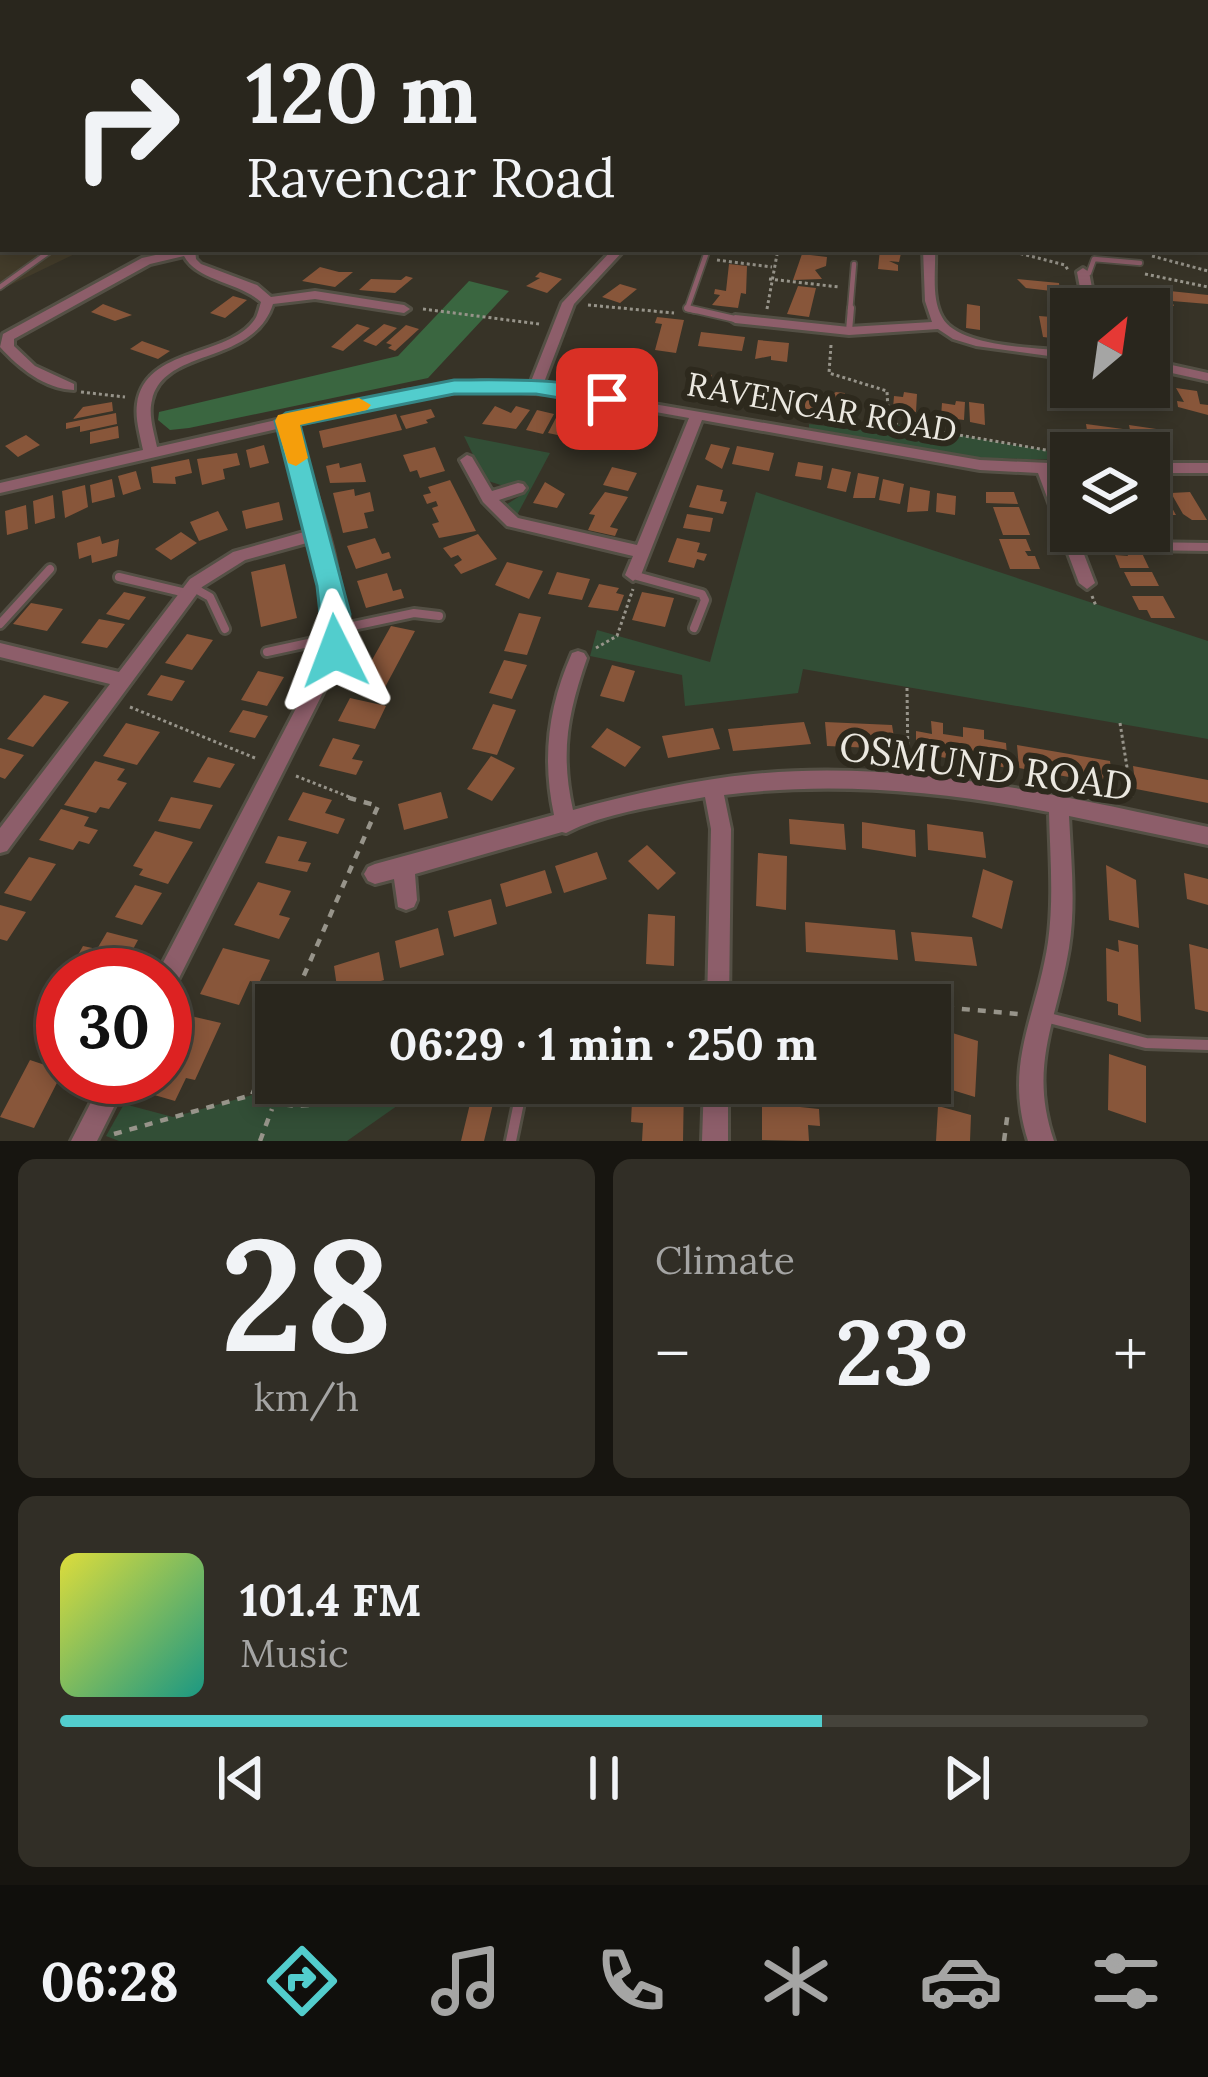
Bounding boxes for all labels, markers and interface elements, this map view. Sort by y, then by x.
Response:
text: 120 m [246,38,478,146]
icon: right [48,48,204,204]
text: Ravencar Road [246,143,616,212]
north arrow [1050,288,1170,408]
map controls [1050,288,1170,552]
pin [556,348,658,450]
street label: RAVENCAR ROAD [684,363,960,451]
icon: arrive [574,366,640,432]
button: layers [1050,432,1170,552]
position arrow [272,588,398,714]
street label: OSMUND ROAD [836,721,1136,811]
speed limit sign: 30 [36,948,192,1104]
text: 06:29 · 1 min · 250 m [389,1015,817,1072]
text: 28 [220,1194,393,1394]
text: Climate [655,1235,795,1285]
text: 23° [835,1294,968,1410]
text: − [655,1311,690,1395]
text: + [1113,1311,1148,1395]
text: km/h [254,1372,359,1422]
text: 101.4 FM [240,1571,422,1628]
text: Music [240,1628,349,1678]
icon: previous [208,1745,274,1811]
icon: pause [571,1745,637,1811]
icon: next [934,1745,1000,1811]
icon: directions [260,1939,344,2023]
icon: music [424,1939,508,2023]
icon: phone [589,1939,673,2023]
icon: climate [754,1939,838,2023]
icon: car [919,1939,1003,2023]
icon: filters [1084,1939,1168,2023]
text: 06:28 [40,1947,179,2016]

